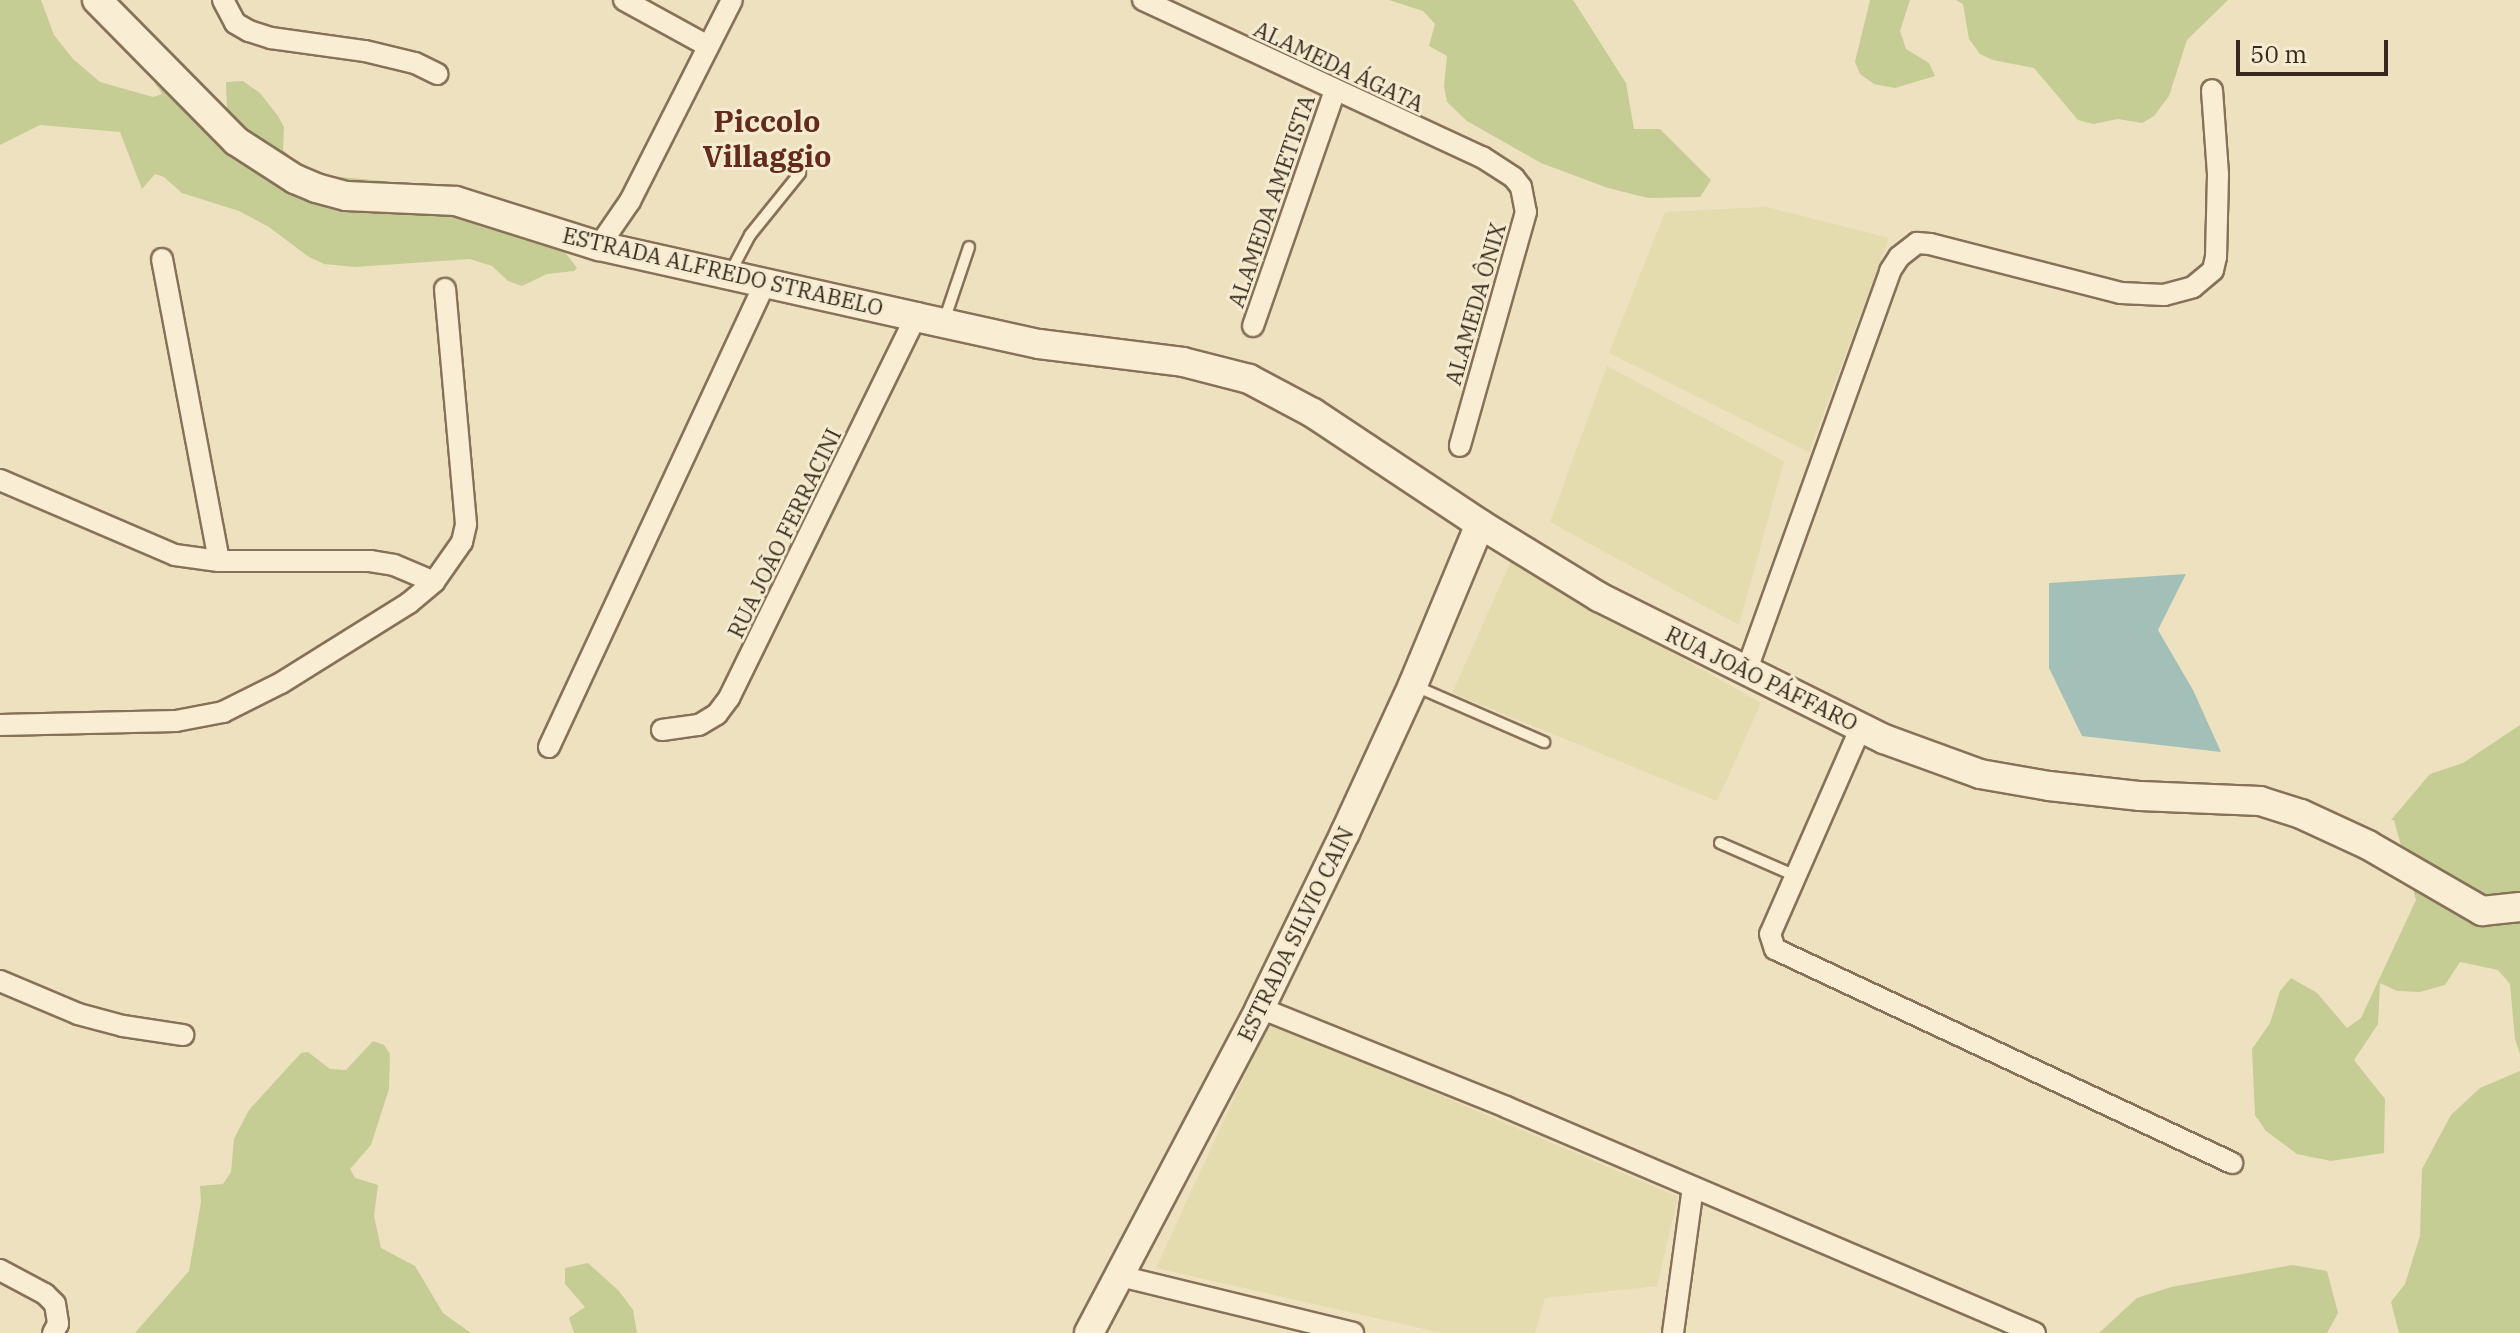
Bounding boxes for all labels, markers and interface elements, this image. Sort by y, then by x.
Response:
street label: ALAMEDA ÁGATA [1250,15,1428,117]
scale bar [2240,24,2392,74]
text: 50 m [2250,38,2307,70]
street label: ALAMEDA AMETISTA [1222,91,1320,311]
district label: Piccolo Villaggio [702,103,832,174]
street label: ALAMEDA ÔNIX [1439,220,1511,388]
street label: ESTRADA ALFREDO STRABELO [560,221,886,321]
street label: RUA JOÃO FERRACINI [722,424,846,642]
street label: RUA JOÃO PÁFFARO [1662,620,1862,736]
street label: ESTRADA SILVIO CAIN [1232,822,1358,1046]

